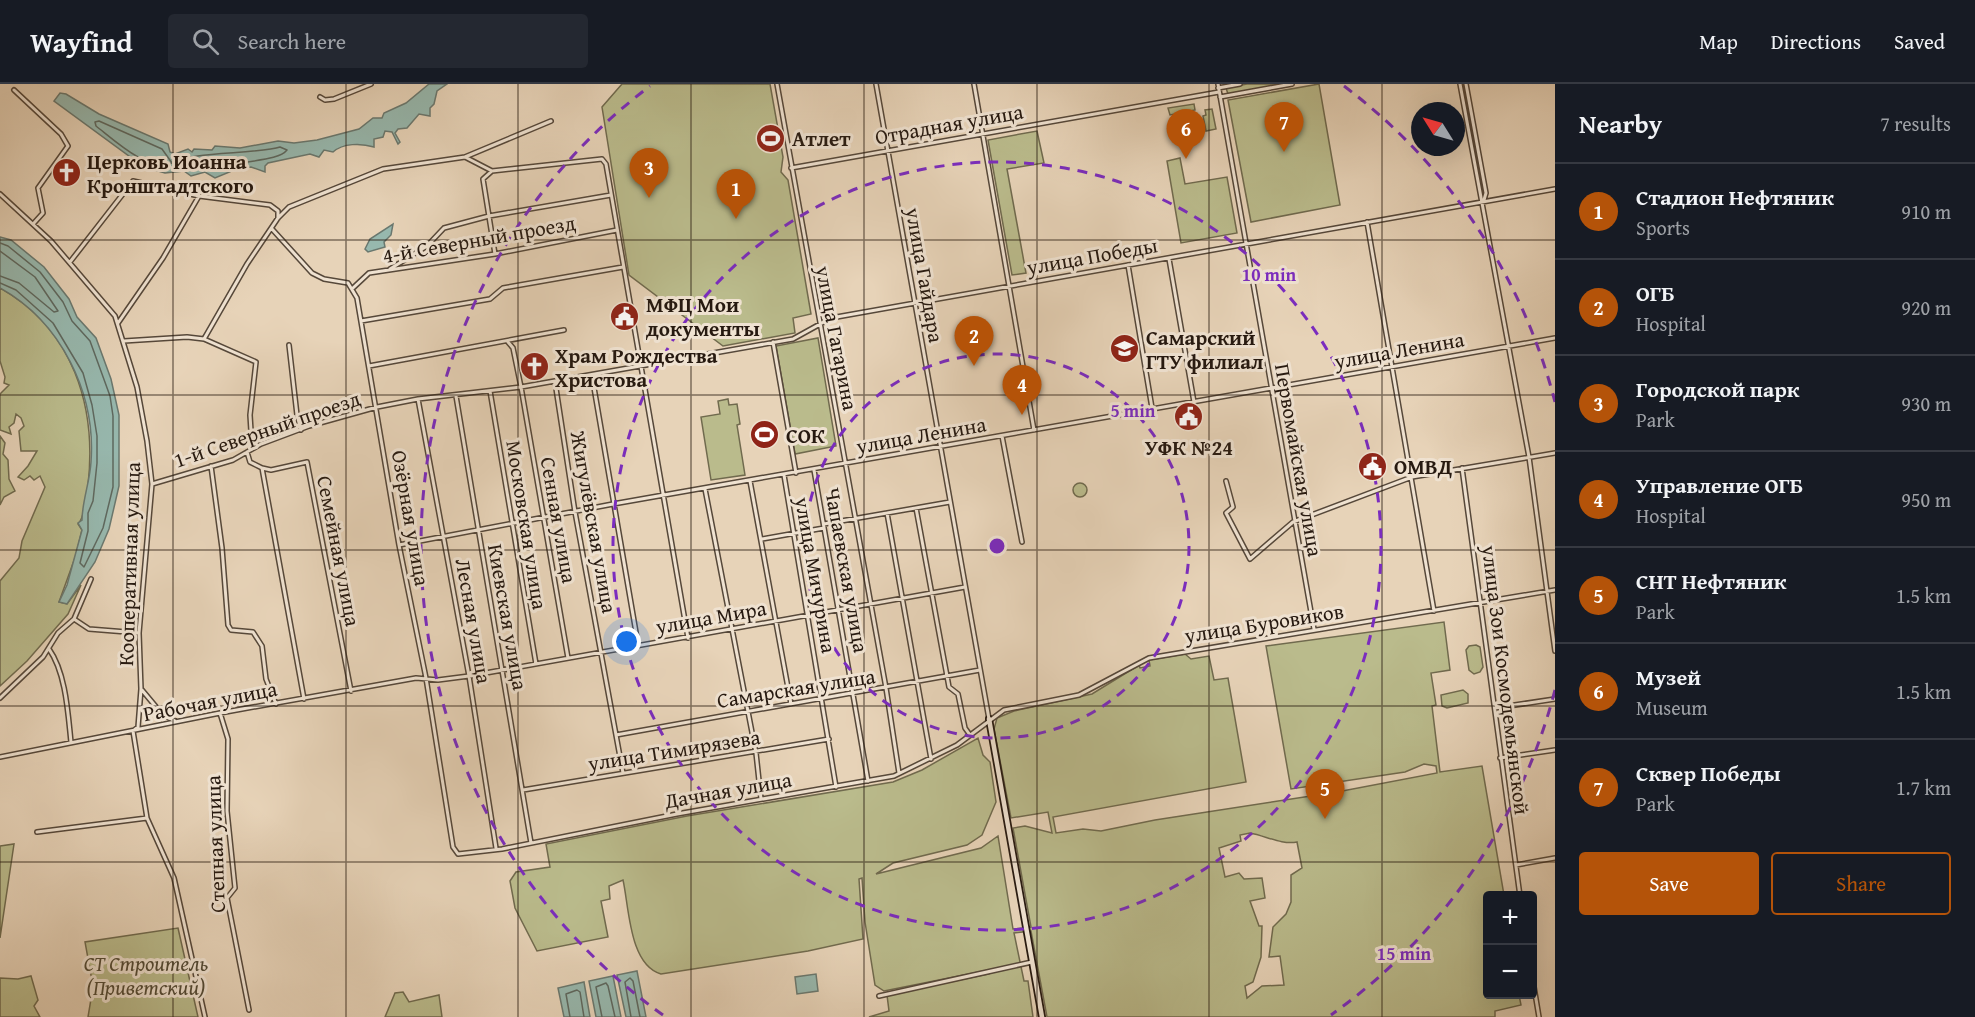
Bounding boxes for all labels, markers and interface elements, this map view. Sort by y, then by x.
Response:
search box [168,14,588,68]
text: Wayfind [30,21,132,62]
icon: search [189,25,222,58]
text: Search here [237,25,346,57]
text: Map [1699,26,1738,57]
text: Directions [1771,26,1861,57]
text: Saved [1894,26,1945,57]
street label: Отрадная улица [873,96,1025,152]
north arrow [1411,102,1465,156]
pin: 7 [1264,103,1304,152]
text: Nearby [1579,104,1662,143]
text: 7 results [1880,109,1951,138]
pin: 6 [1166,110,1206,159]
sports icon: Атлет [755,122,787,154]
place label: Атлет [792,123,851,154]
place label: Церковь Иоанна Кронштадтского [87,146,254,201]
pin: 3 [630,148,668,198]
church icon: Церковь Иоанна Кронштадтского [50,157,82,189]
pin: 1 [716,170,756,219]
text: Стадион Нефтяник [1636,181,1834,213]
text: 1 [1593,197,1604,226]
text: 910 m [1901,197,1951,226]
street label: улица Гайдара [898,204,952,345]
street label: 4-й Северный проезд [380,207,578,271]
text: Sports [1636,213,1690,242]
street label: улица Победы [1023,229,1160,283]
text: 10 min [1242,261,1296,288]
street label: улица Гагарина [808,262,866,413]
text: ОГБ [1636,277,1675,309]
place label: МФЦ Мои документы [646,289,760,344]
text: 2 [1593,293,1604,322]
text: 920 m [1901,293,1951,322]
public building icon: МФЦ Мои документы [609,300,641,332]
text: Hospital [1636,309,1706,338]
pin: 2 [954,316,994,366]
place label: Самарский ГТУ филиал [1146,322,1263,377]
street label: улица Ленина [1331,323,1466,377]
school or university icon: Самарский ГТУ филиал [1109,333,1141,365]
place label: Храм Рождества Христова [555,340,718,395]
church icon: Храм Рождества Христова [518,351,550,383]
street label: Первомайская улица [1267,361,1331,559]
pin: 4 [1002,366,1042,415]
text: Городской парк [1636,373,1799,405]
street label: 1-й Северный проезд [170,382,365,475]
text: 3 [1593,389,1604,418]
text: 930 m [1901,389,1951,418]
text: 5 min [1111,397,1156,424]
public building icon: УФК №24 [1173,400,1205,432]
text: Park [1636,405,1675,434]
street label: улица Ленина [853,408,988,462]
sports icon: СОК [749,419,781,451]
place label: СОК [786,420,825,451]
street label: Жигулёвская улица [563,427,625,616]
place label: УФК №24 [1145,432,1233,463]
street label: Московская улица [498,438,556,612]
street label: Озёрная улица [384,448,438,588]
public building icon: ОМВД [1357,450,1389,482]
place label: ОМВД [1394,451,1453,482]
street label: Сенная улица [533,454,585,586]
street label: Кооперативная улица [110,461,148,667]
text: Управление ОГБ [1636,469,1803,501]
street label: Семейная улица [309,473,369,629]
street label: Чапаевская улица [817,485,877,655]
text: 4 [1593,485,1604,514]
text: 950 m [1901,485,1951,514]
street label: улица Мичурина [787,493,845,656]
text: Hospital [1636,501,1706,530]
centre of rings [987,536,1007,556]
street label: Киевская улица [480,542,536,692]
street label: улица Зои Космодемьянской [1474,543,1538,816]
street label: Лесная улица [448,556,500,686]
text: СНТ Нефтяник [1636,565,1787,597]
text: 5 [1593,581,1604,610]
text: 1.5 km [1896,581,1951,610]
street label: улица Мира [652,592,769,642]
street label: улица Буровиков [1181,595,1346,651]
text: Park [1636,597,1675,626]
your location [612,627,641,656]
street label: Самарская улица [715,660,877,716]
text: Музей [1636,661,1701,693]
street label: Рабочая улица [140,673,280,729]
text: 6 [1593,677,1604,706]
text: 1.5 km [1896,677,1951,706]
text: Museum [1636,693,1708,722]
street label: улица Тимирязева [585,721,762,779]
text: Сквер Победы [1636,757,1781,789]
street label: Дачная улица [661,764,794,817]
pin: 5 [1306,770,1344,819]
text: 7 [1593,773,1604,802]
text: 1.7 km [1896,773,1951,802]
street label: Степная улица [197,775,233,913]
text: Park [1636,789,1675,818]
button: Save [1579,852,1759,915]
button: Share [1771,852,1951,915]
map controls [1483,891,1537,999]
button: + [1483,891,1537,945]
text: 15 min [1377,940,1431,967]
button: − [1483,945,1537,999]
park label: СТ Строитель (Приветский) [84,948,208,1003]

